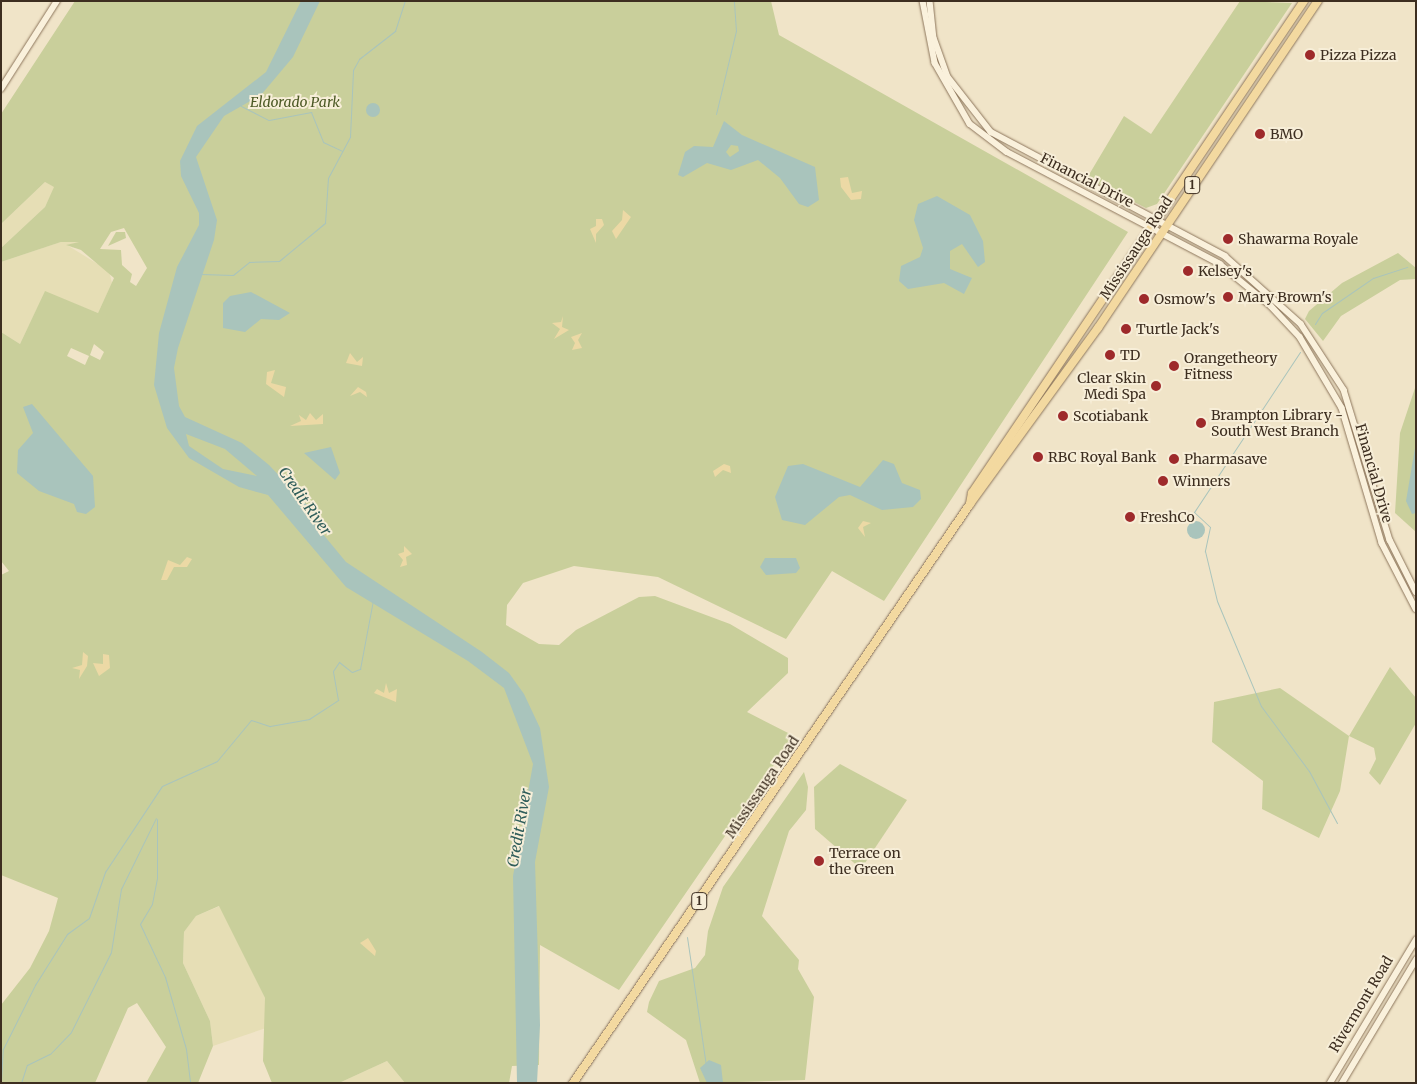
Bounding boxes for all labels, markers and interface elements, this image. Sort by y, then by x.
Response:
place label: Pizza Pizza [1320,47,1397,63]
marker: Pizza Pizza [1304,49,1316,61]
park label: Eldorado Park [250,94,340,110]
place label: BMO [1270,126,1303,142]
marker: BMO [1254,128,1266,140]
street label: Financial Drive [1038,149,1136,211]
road number: 1 [1183,176,1201,194]
street label: Mississauga Road [1096,193,1176,303]
place label: Shawarma Royale [1238,231,1358,247]
marker: Shawarma Royale [1222,233,1234,245]
place label: Kelsey's [1198,263,1252,279]
marker: Kelsey's [1182,265,1194,277]
place label: Mary Brown's [1238,289,1332,305]
place label: Osmow's [1154,291,1215,307]
marker: Mary Brown's [1222,291,1234,303]
marker: Osmow's [1138,293,1150,305]
place label: Turtle Jack's [1136,321,1219,337]
marker: Turtle Jack's [1120,323,1132,335]
place label: TD [1120,347,1140,363]
marker: TD [1104,349,1116,361]
place label: Orangetheory Fitness [1184,350,1277,382]
marker: Orangetheory Fitness [1168,360,1180,372]
place label: Clear Skin Medi Spa [1077,370,1146,402]
marker: Clear Skin Medi Spa [1150,380,1162,392]
place label: Brampton Library - South West Branch [1211,407,1343,440]
place label: Scotiabank [1073,408,1148,424]
marker: Scotiabank [1057,410,1069,422]
marker: Brampton Library - South West Branch [1195,417,1207,429]
street label: Financial Drive [1352,422,1396,524]
place label: RBC Royal Bank [1048,449,1156,465]
marker: RBC Royal Bank [1032,451,1044,463]
place label: Pharmasave [1184,451,1267,467]
marker: Pharmasave [1168,453,1180,465]
water label: Credit River [275,463,335,539]
place label: Winners [1173,473,1230,489]
marker: Winners [1157,475,1169,487]
place label: FreshCo [1140,509,1195,525]
marker: FreshCo [1124,511,1136,523]
street label: Mississauga Road [722,733,802,841]
water label: Credit River [503,787,535,869]
place label: Terrace on the Green [829,845,901,878]
marker: Terrace on the Green [813,855,825,867]
road number: 1 [690,891,708,910]
street label: Rivermont Road [1326,953,1396,1055]

